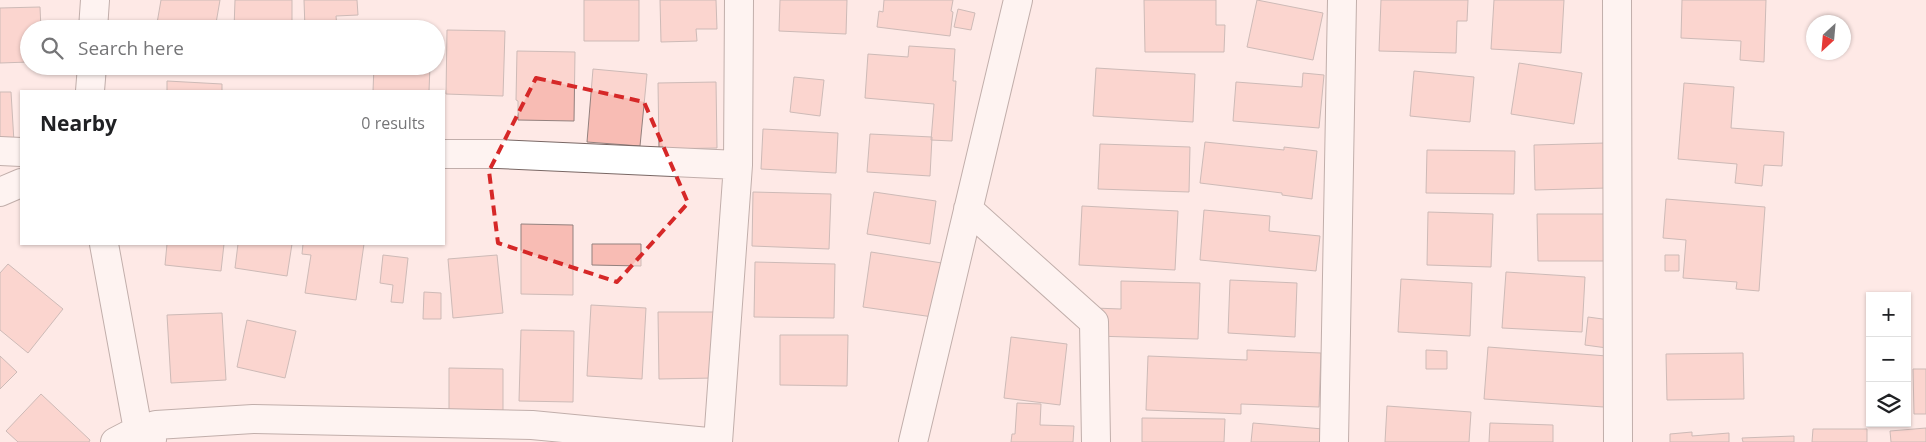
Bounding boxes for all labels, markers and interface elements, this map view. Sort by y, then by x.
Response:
north arrow [1806,15,1851,60]
search box [20,20,445,75]
icon: search [38,34,66,62]
text: Search here [78,35,184,61]
text: Nearby [40,109,117,137]
text: 0 results [361,112,425,134]
map controls [1866,292,1911,427]
button: + [1866,292,1911,337]
button: − [1866,337,1911,382]
button: layers [1866,382,1911,427]

